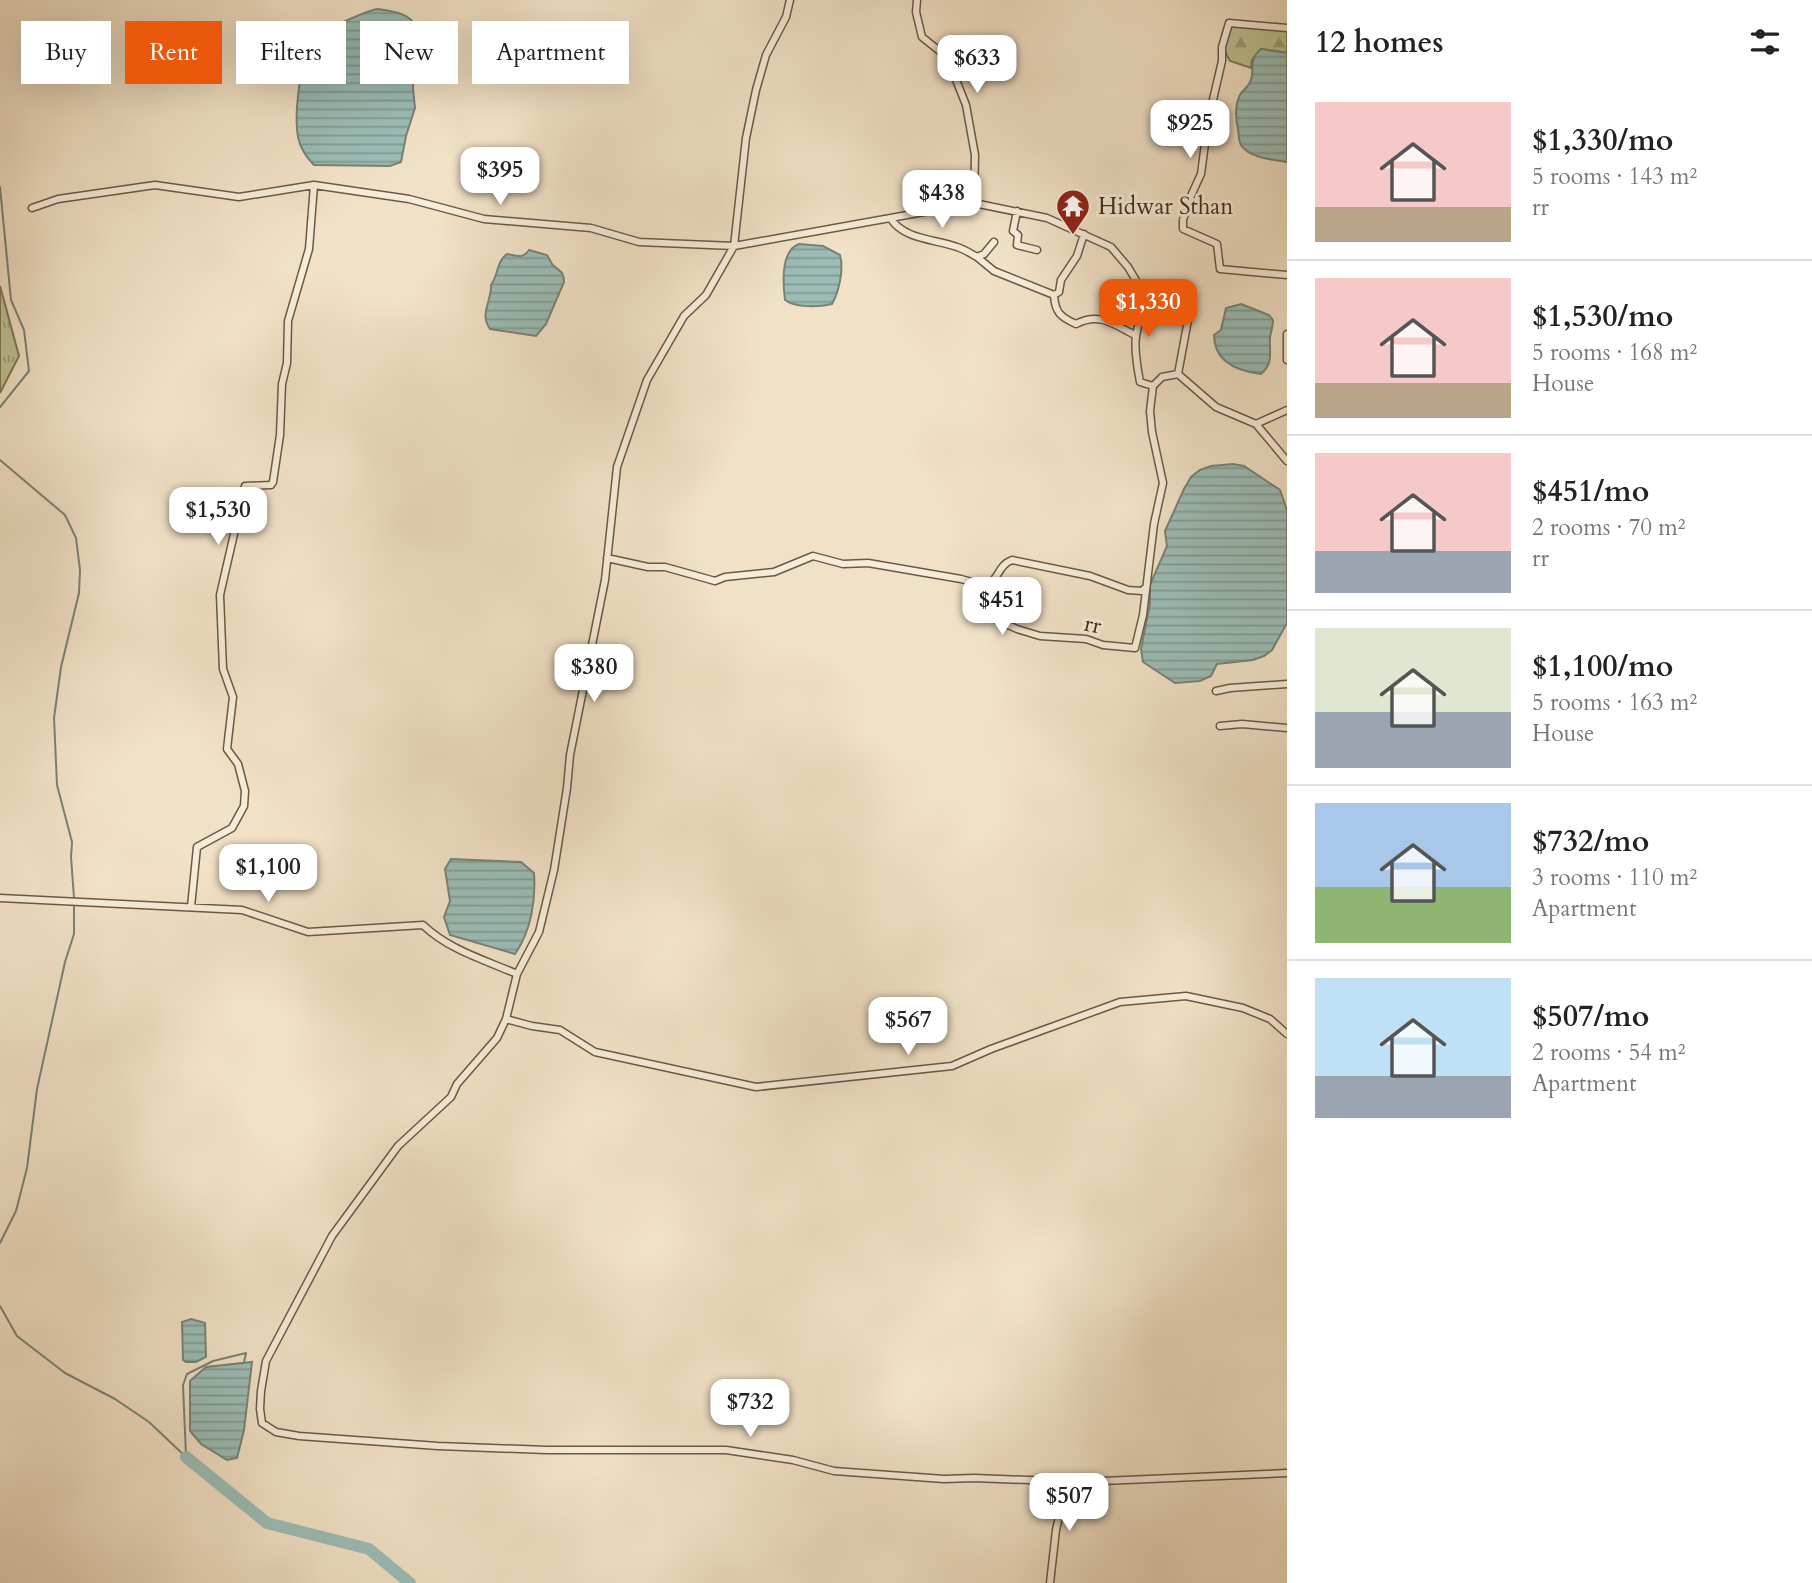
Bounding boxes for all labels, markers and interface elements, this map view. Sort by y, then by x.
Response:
chip: Buy [21,21,111,84]
chip: Rent [125,21,222,84]
chip: Filters [236,21,346,84]
chip: New [360,21,458,84]
chip: Apartment [472,21,629,84]
text: 12 homes [1315,22,1444,63]
icon: filters [1746,23,1784,61]
pin: $633 [936,36,1018,95]
text: $633 [953,42,1001,73]
pin: $925 [1149,100,1231,160]
text: $925 [1166,107,1214,138]
text: $1,330/mo [1532,120,1673,161]
icon: home [1371,130,1455,214]
pin: $395 [459,148,541,207]
text: $395 [476,154,524,185]
text: 5 rooms · 143 m² [1532,161,1697,192]
pin: $438 [901,170,983,230]
text: $438 [918,177,966,208]
temple icon: Hidwar Sthan [1054,187,1092,236]
place label: Hidwar Sthan [1098,191,1233,222]
text: rr [1532,192,1549,223]
pin: $1,330 [1091,280,1205,339]
text: $1,330 [1115,286,1181,317]
text: $1,530/mo [1532,296,1673,337]
icon: home [1371,306,1455,390]
text: 5 rooms · 168 m² [1532,337,1697,368]
text: House [1532,368,1594,399]
text: $451/mo [1532,471,1649,512]
icon: home [1371,481,1455,565]
pin: $1,530 [161,488,275,547]
text: $1,530 [185,494,251,525]
text: 2 rooms · 70 m² [1532,512,1685,543]
text: rr [1532,543,1549,574]
pin: $451 [961,578,1043,637]
text: $451 [978,584,1026,615]
street label: rr [1081,607,1105,642]
pin: $380 [553,644,635,704]
text: $1,100/mo [1532,646,1673,687]
text: $380 [570,651,618,682]
icon: home [1371,656,1455,740]
text: 5 rooms · 163 m² [1532,687,1697,718]
text: House [1532,718,1594,749]
text: $732/mo [1532,821,1649,862]
icon: home [1371,831,1455,915]
pin: $1,100 [211,844,325,904]
text: $1,100 [235,851,301,882]
text: 3 rooms · 110 m² [1532,862,1697,893]
text: Apartment [1532,893,1636,924]
text: $507/mo [1532,996,1649,1037]
pin: $567 [867,998,949,1057]
text: $567 [884,1004,932,1035]
icon: home [1371,1006,1455,1090]
text: 2 rooms · 54 m² [1532,1037,1685,1068]
text: Apartment [1532,1068,1636,1099]
pin: $732 [709,1380,791,1439]
text: $732 [726,1386,774,1417]
pin: $507 [1028,1474,1110,1533]
text: $507 [1045,1480,1093,1511]

